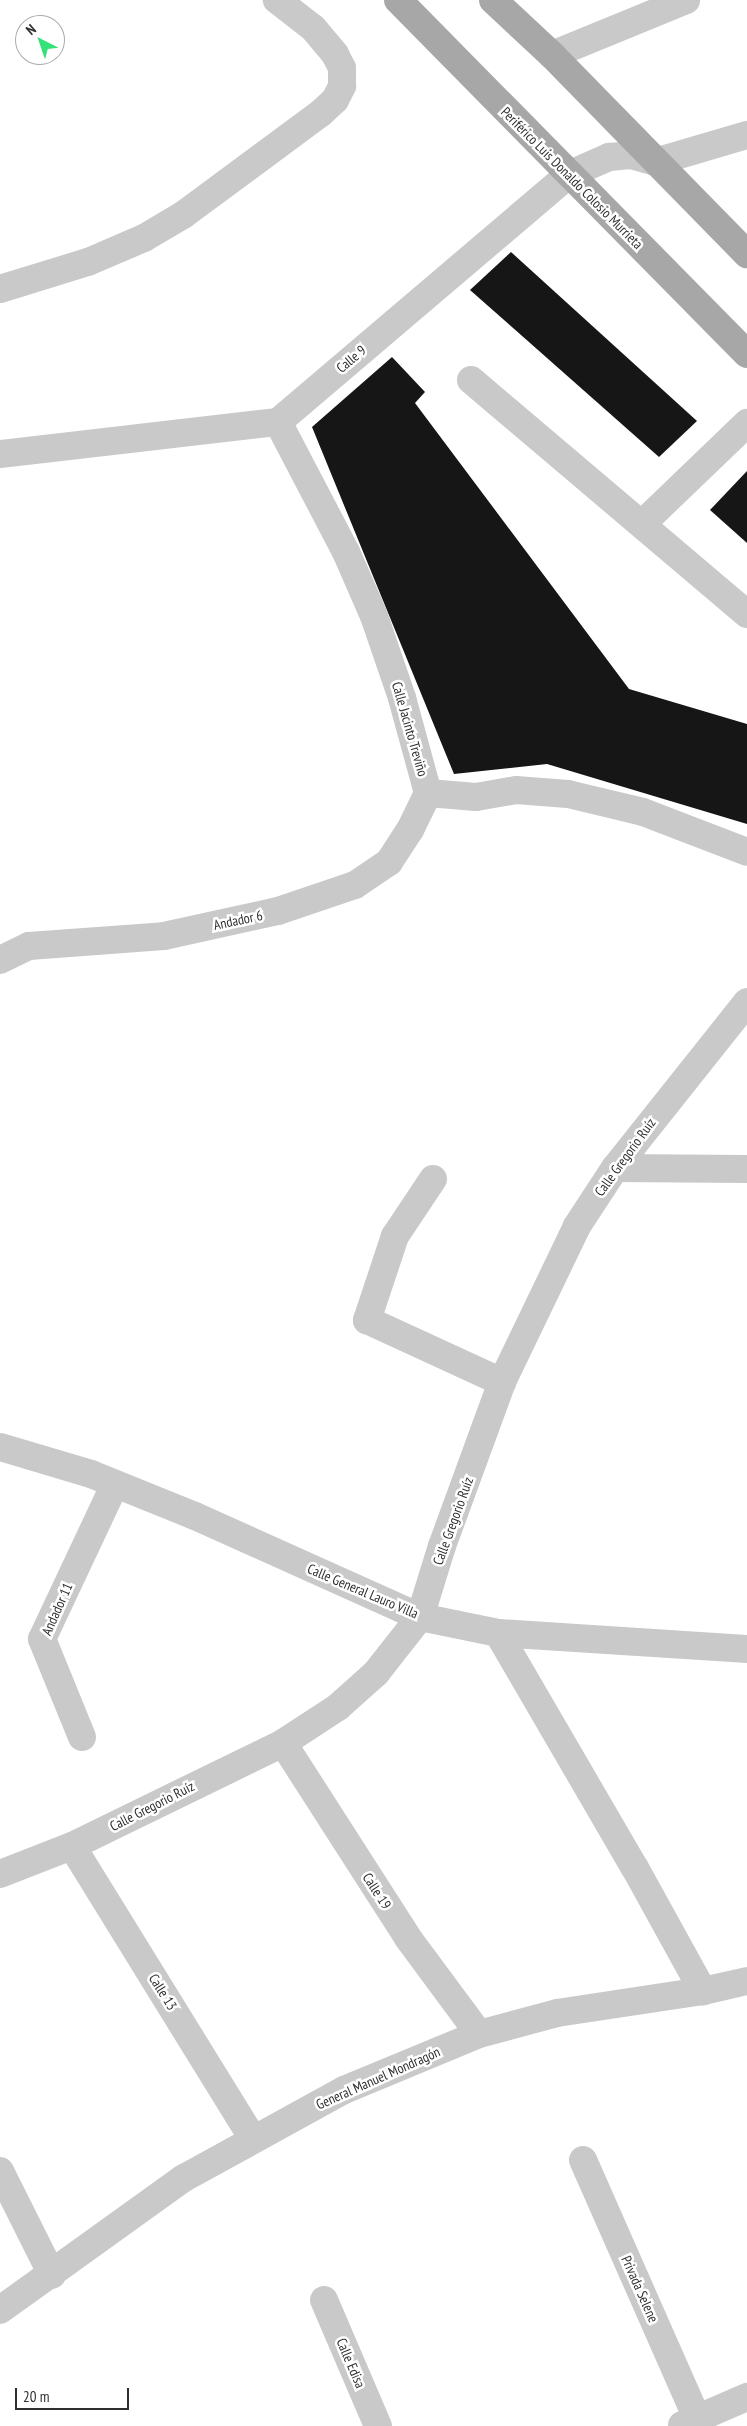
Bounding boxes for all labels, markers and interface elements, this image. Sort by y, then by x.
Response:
north arrow [15,15,65,65]
text: N [22,20,40,39]
street label: Periférico Luis Donaldo Colosio Murrieta [498,104,646,252]
street label: Calle 9 [333,342,369,376]
street label: Calle Jacinto Treviño [388,680,432,778]
street label: Andador 6 [212,907,264,933]
street label: Calle Gregorio Ruíz [591,1115,659,1199]
street label: Calle Gregorio Ruíz [429,1475,477,1567]
street label: Calle General Lauro Villa [305,1560,421,1622]
street label: Andador 11 [38,1580,76,1638]
street label: Calle Gregorio Ruíz [107,1778,197,1834]
street label: Calle 19 [359,1870,395,1912]
street label: Calle 13 [145,1971,181,2013]
street label: General Manuel Mondragón [313,2043,443,2113]
street label: Privada Selene [618,2253,662,2325]
street label: Calle Edisa [333,2336,369,2390]
scale bar [18,2378,131,2410]
text: 20 m [23,2387,49,2406]

